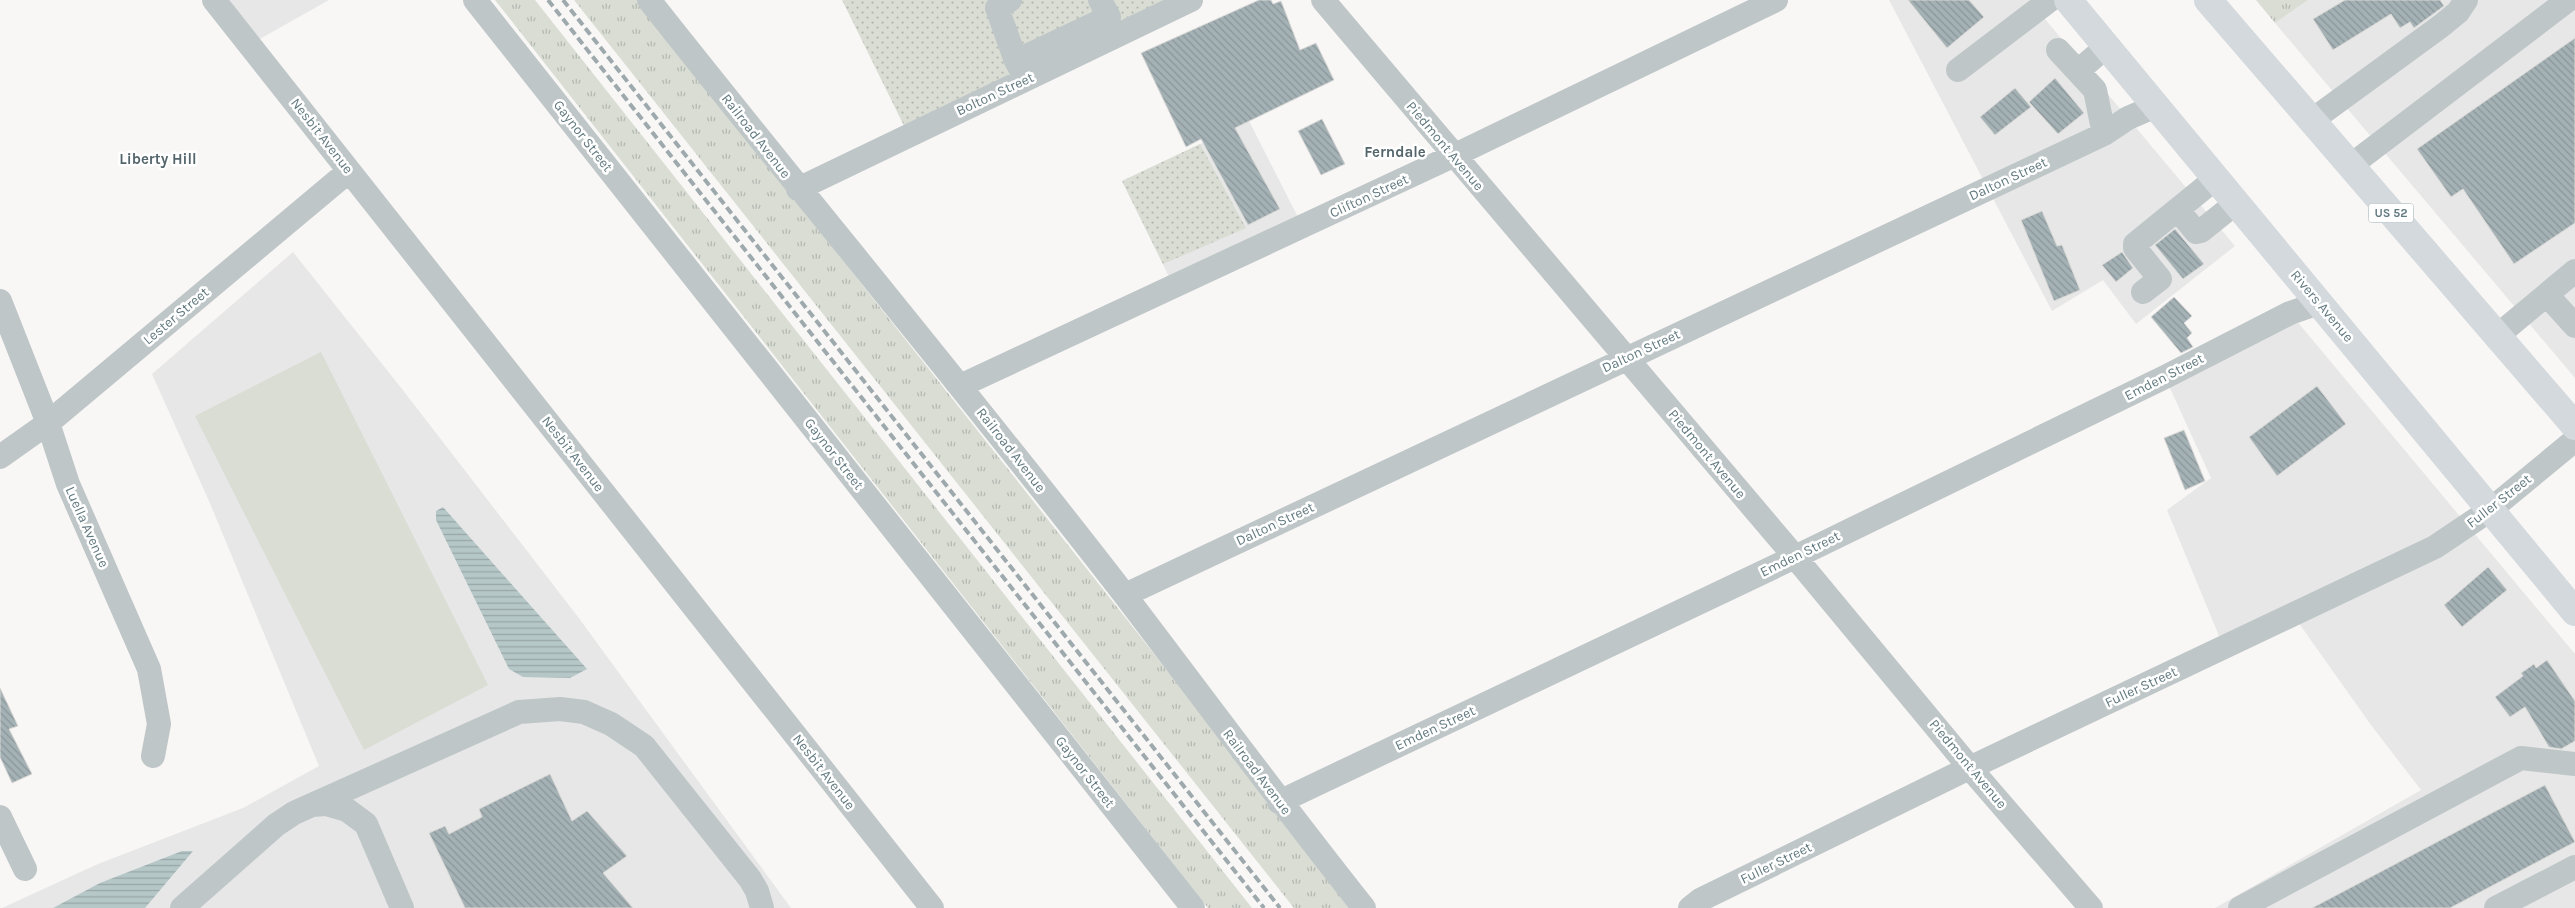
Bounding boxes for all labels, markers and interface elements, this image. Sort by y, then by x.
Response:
street label: Bolton Street [954,69,1036,119]
street label: Railroad Avenue [718,90,794,182]
street label: Nesbit Avenue [287,95,357,177]
street label: Gaynor Street [550,97,616,175]
street label: Piedmont Avenue [1403,98,1487,194]
district label: Ferndale [1364,143,1426,161]
district label: Liberty Hill [119,150,197,168]
street label: Dalton Street [1966,154,2050,204]
street label: Clifton Street [1327,170,1411,222]
road number: US 52 [2368,204,2414,222]
street label: Rivers Avenue [2287,267,2357,345]
street label: Lester Street [140,284,212,348]
street label: Dalton Street [1599,326,1683,376]
street label: Emden Street [2122,350,2206,404]
street label: Railroad Avenue [973,404,1049,496]
street label: Piedmont Avenue [1665,406,1749,502]
street label: Nesbit Avenue [538,413,608,495]
street label: Gaynor Street [801,415,867,493]
street label: Fuller Street [2463,470,2535,532]
street label: Luella Avenue [62,484,112,570]
street label: Dalton Street [1233,499,1317,549]
street label: Emden Street [1757,527,1843,581]
street label: Fuller Street [2102,663,2180,711]
street label: Emden Street [1392,702,1478,754]
street label: Piedmont Avenue [1926,716,2010,812]
street label: Railroad Avenue [1219,726,1295,818]
street label: Nesbit Avenue [789,731,859,813]
street label: Gaynor Street [1052,733,1118,811]
street label: Fuller Street [1738,838,1814,888]

